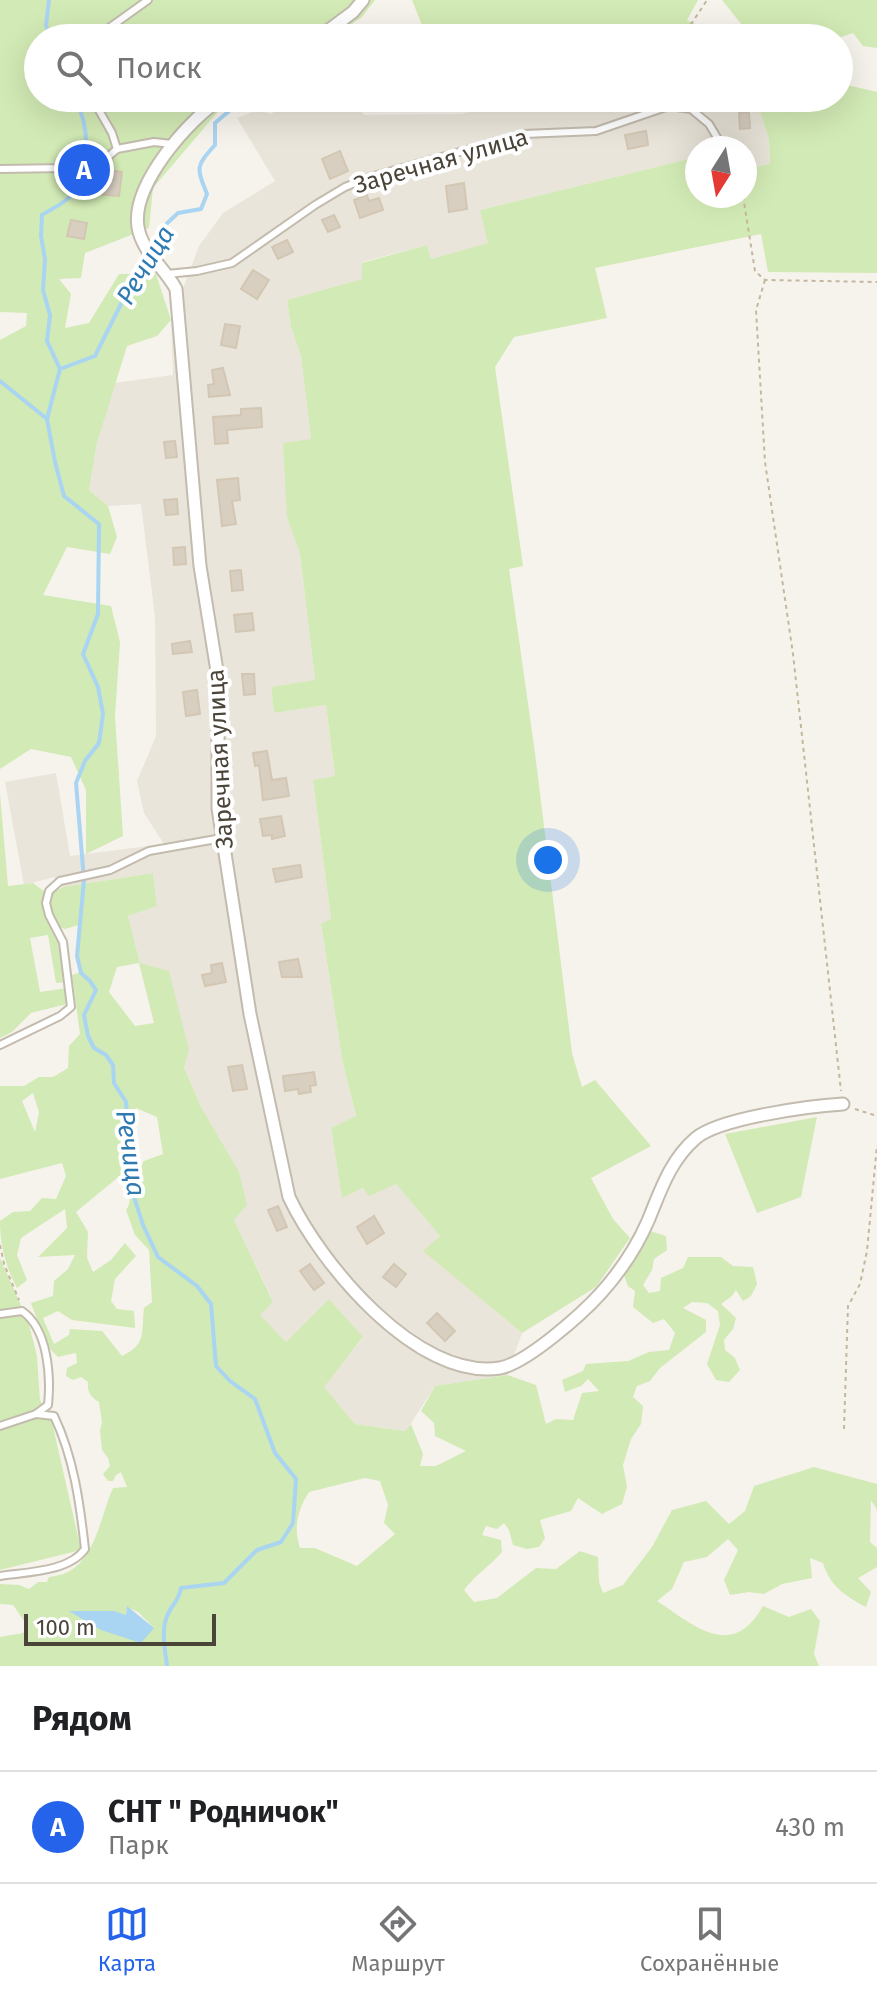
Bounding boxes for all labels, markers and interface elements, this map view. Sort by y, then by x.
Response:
search box [24,24,853,112]
icon: search [52,46,96,90]
text: Поиск [116,50,202,86]
street label: Заречная улица [351,123,531,199]
north arrow [685,136,757,208]
pin: A [58,140,110,200]
water label: Речица [110,220,181,310]
street label: Заречная улица [201,668,239,850]
your location [528,840,568,880]
water label: Речица [109,1108,152,1198]
scale bar [24,1610,216,1646]
text: 100 m [36,1614,95,1641]
text: Рядом [32,1698,131,1739]
text: СНТ " Родничок" [108,1794,339,1830]
text: A [50,1812,66,1843]
text: 430 m [775,1812,845,1843]
text: Парк [108,1830,169,1861]
tab: Карта [98,1902,156,1977]
tab: Маршрут [351,1902,445,1977]
tab: Сохранённые [640,1902,779,1977]

